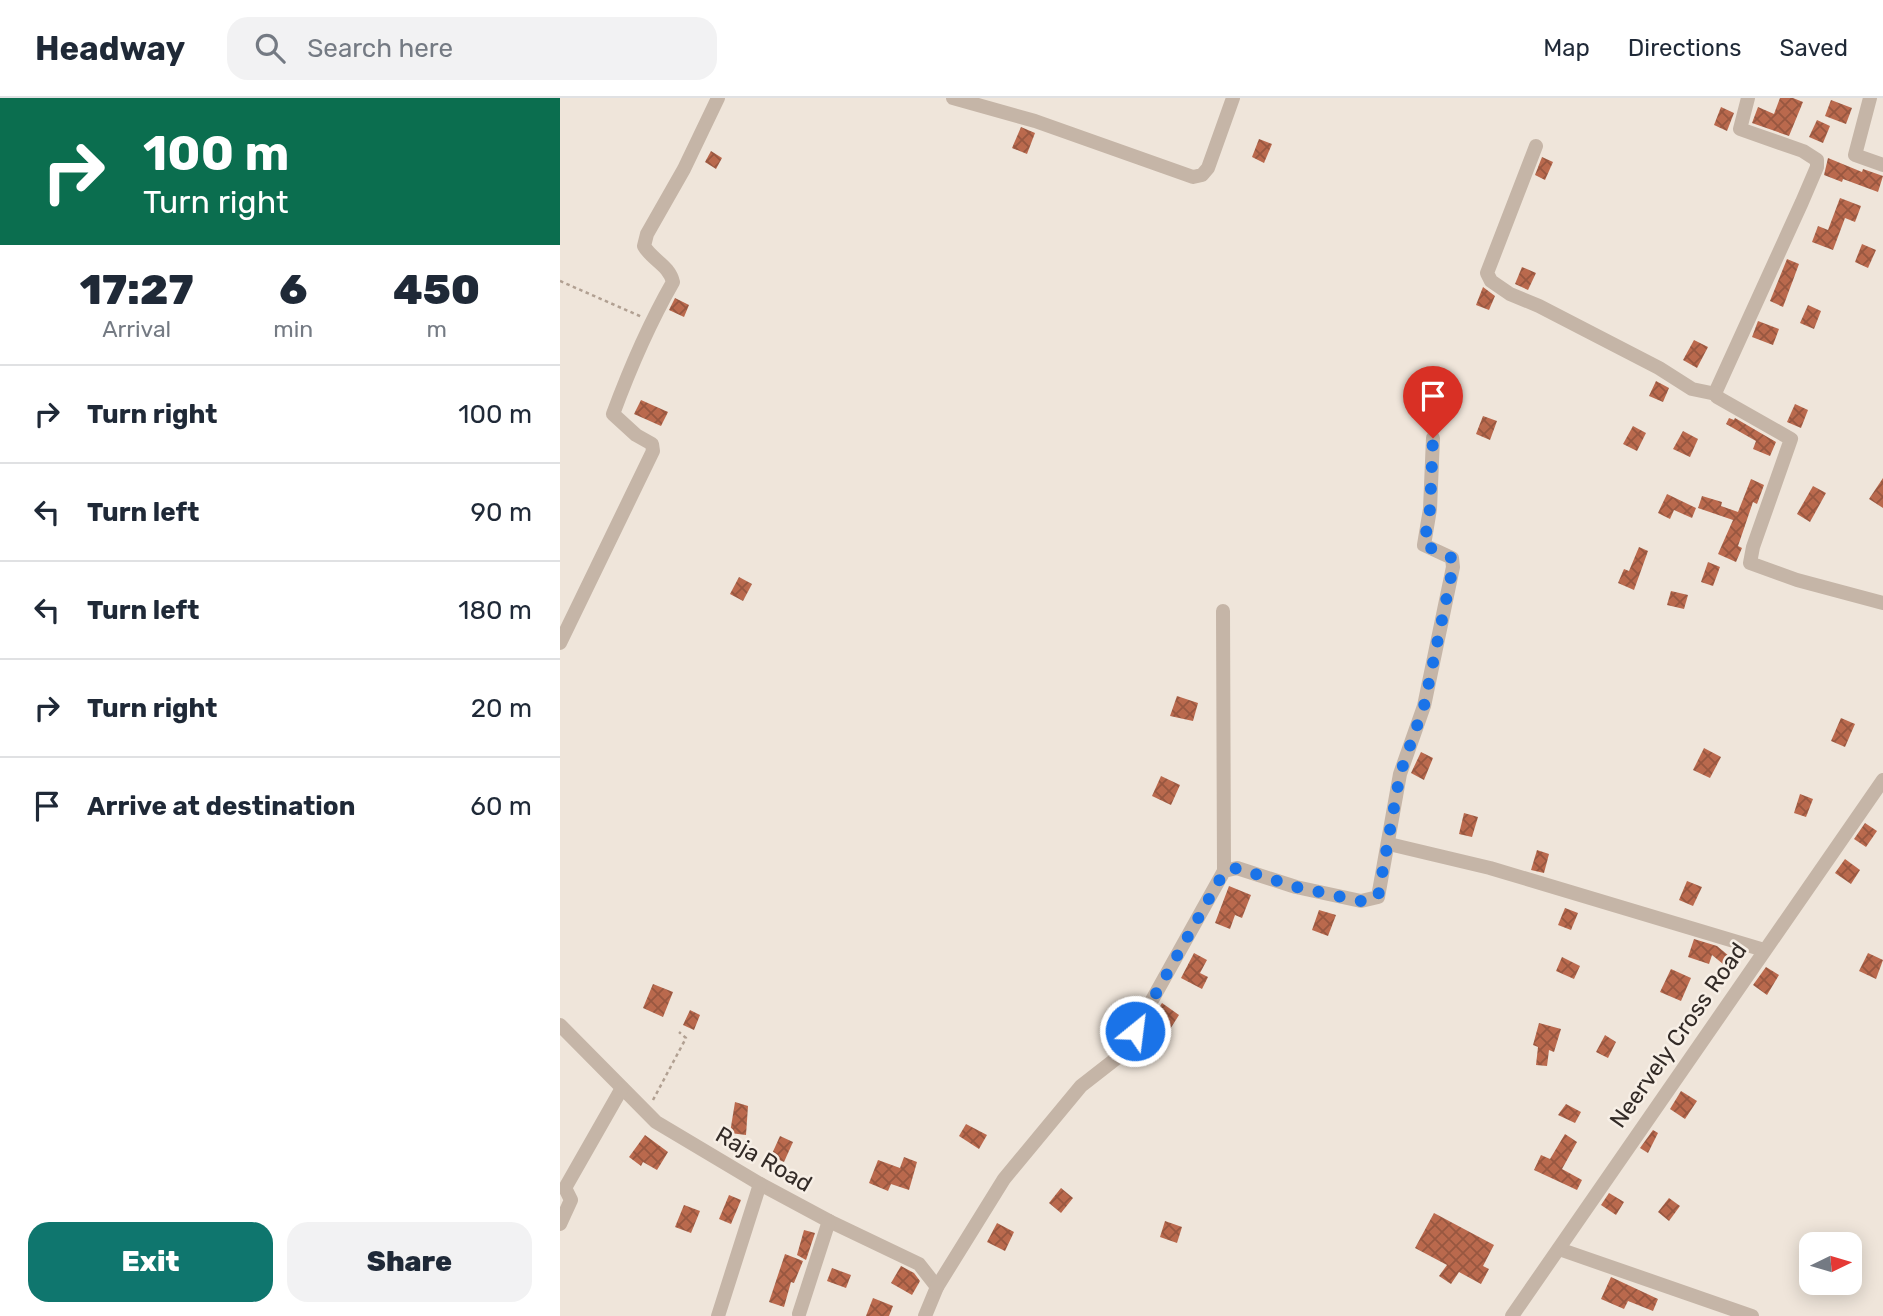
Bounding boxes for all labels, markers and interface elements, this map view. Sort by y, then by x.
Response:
search box [227,17,717,80]
text: Headway [35,29,185,68]
icon: search [251,29,289,67]
text: Search here [307,33,453,64]
text: Map [1543,34,1590,62]
text: Directions [1628,34,1741,62]
text: Saved [1779,34,1848,62]
text: 100 m [143,124,289,182]
icon: right [28,126,119,217]
text: Turn right [143,183,288,221]
text: 17:27 [80,265,194,315]
text: 6 [279,265,307,315]
text: 450 [393,265,480,315]
text: Arrival [102,315,171,343]
text: min [273,315,313,343]
text: m [426,315,447,343]
pin [1403,366,1463,438]
icon: arrive [1414,377,1452,415]
icon: right [28,395,66,433]
text: Turn right [87,399,217,430]
text: 100 m [458,399,532,430]
icon: left [28,493,66,531]
text: Turn left [87,497,199,528]
text: 90 m [471,497,532,528]
icon: left [28,591,66,629]
text: Turn left [87,595,199,626]
text: 180 m [458,595,532,626]
icon: right [28,689,66,727]
text: Turn right [87,693,217,724]
text: 20 m [471,693,532,724]
icon: arrive [28,787,66,825]
text: Arrive at destination [87,791,355,822]
text: 60 m [470,791,532,822]
street label: Neervely Cross Road [1604,937,1752,1133]
position arrow [1098,994,1172,1068]
street label: Raja Road [711,1120,817,1198]
button: Exit [28,1222,273,1302]
button: Share [287,1222,532,1302]
north arrow [1799,1232,1862,1295]
map controls [1799,1232,1862,1295]

